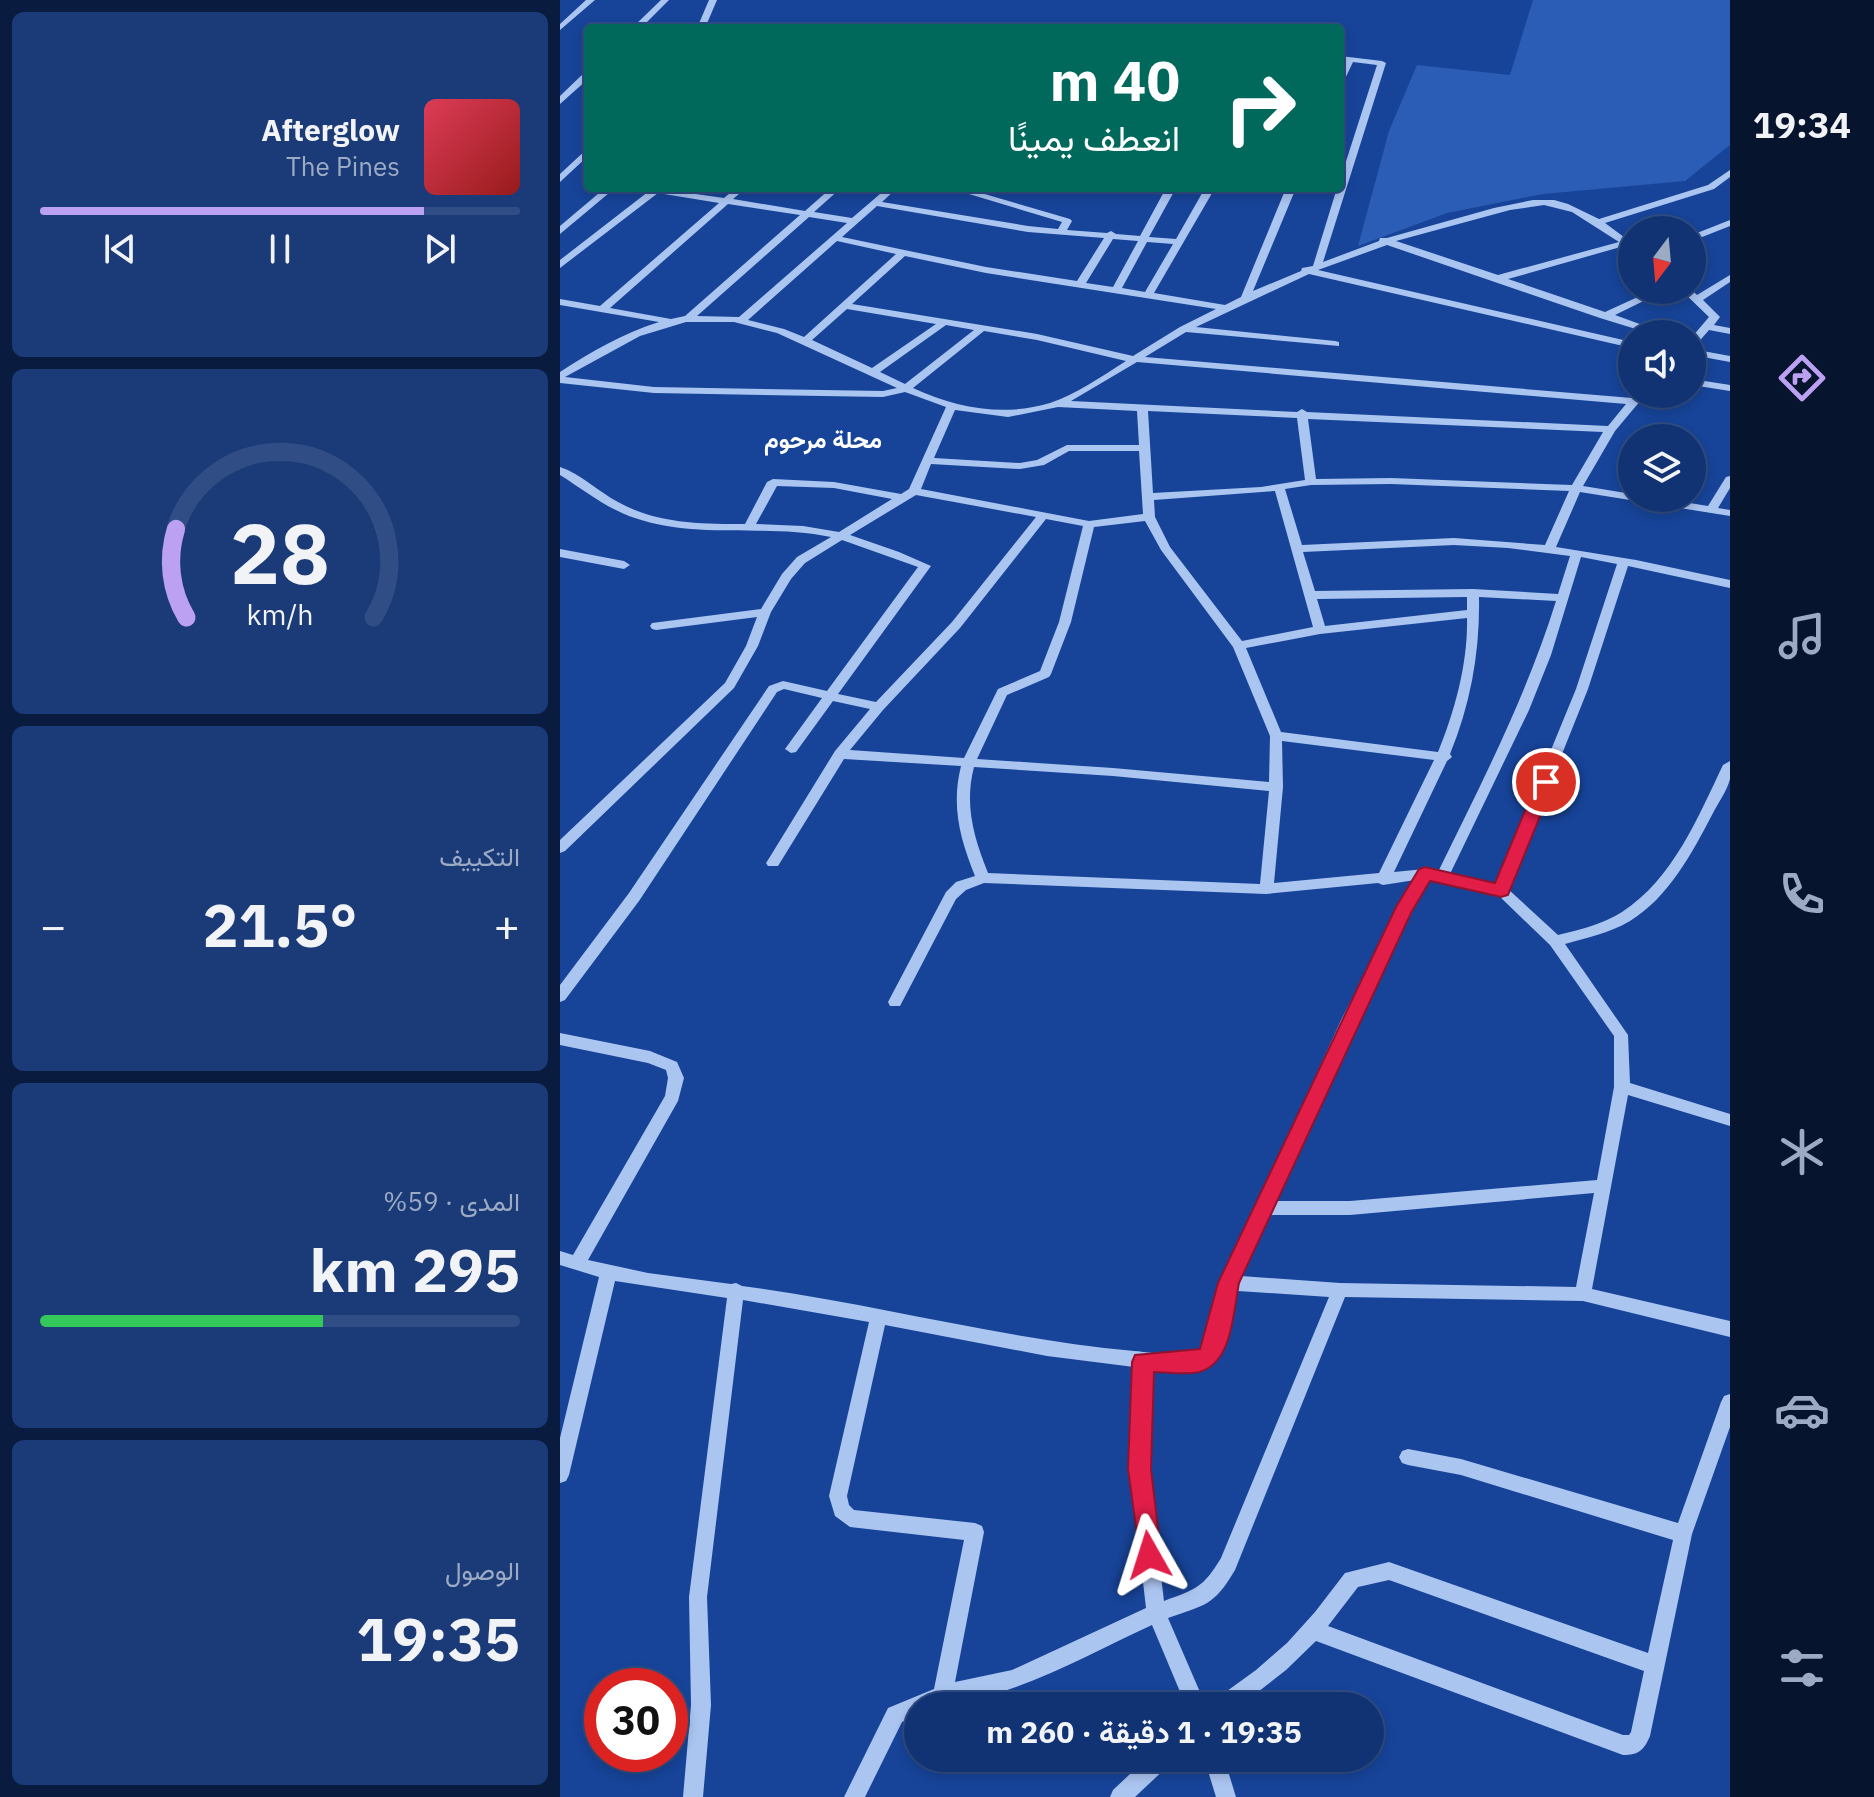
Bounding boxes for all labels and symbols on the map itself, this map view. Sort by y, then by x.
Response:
north arrow [1618,216,1706,304]
district label: محلة مرحوم [764,423,882,456]
pin [1512,748,1580,816]
position arrow [1107,1513,1191,1597]
speed limit sign: 30 [584,1668,688,1772]

